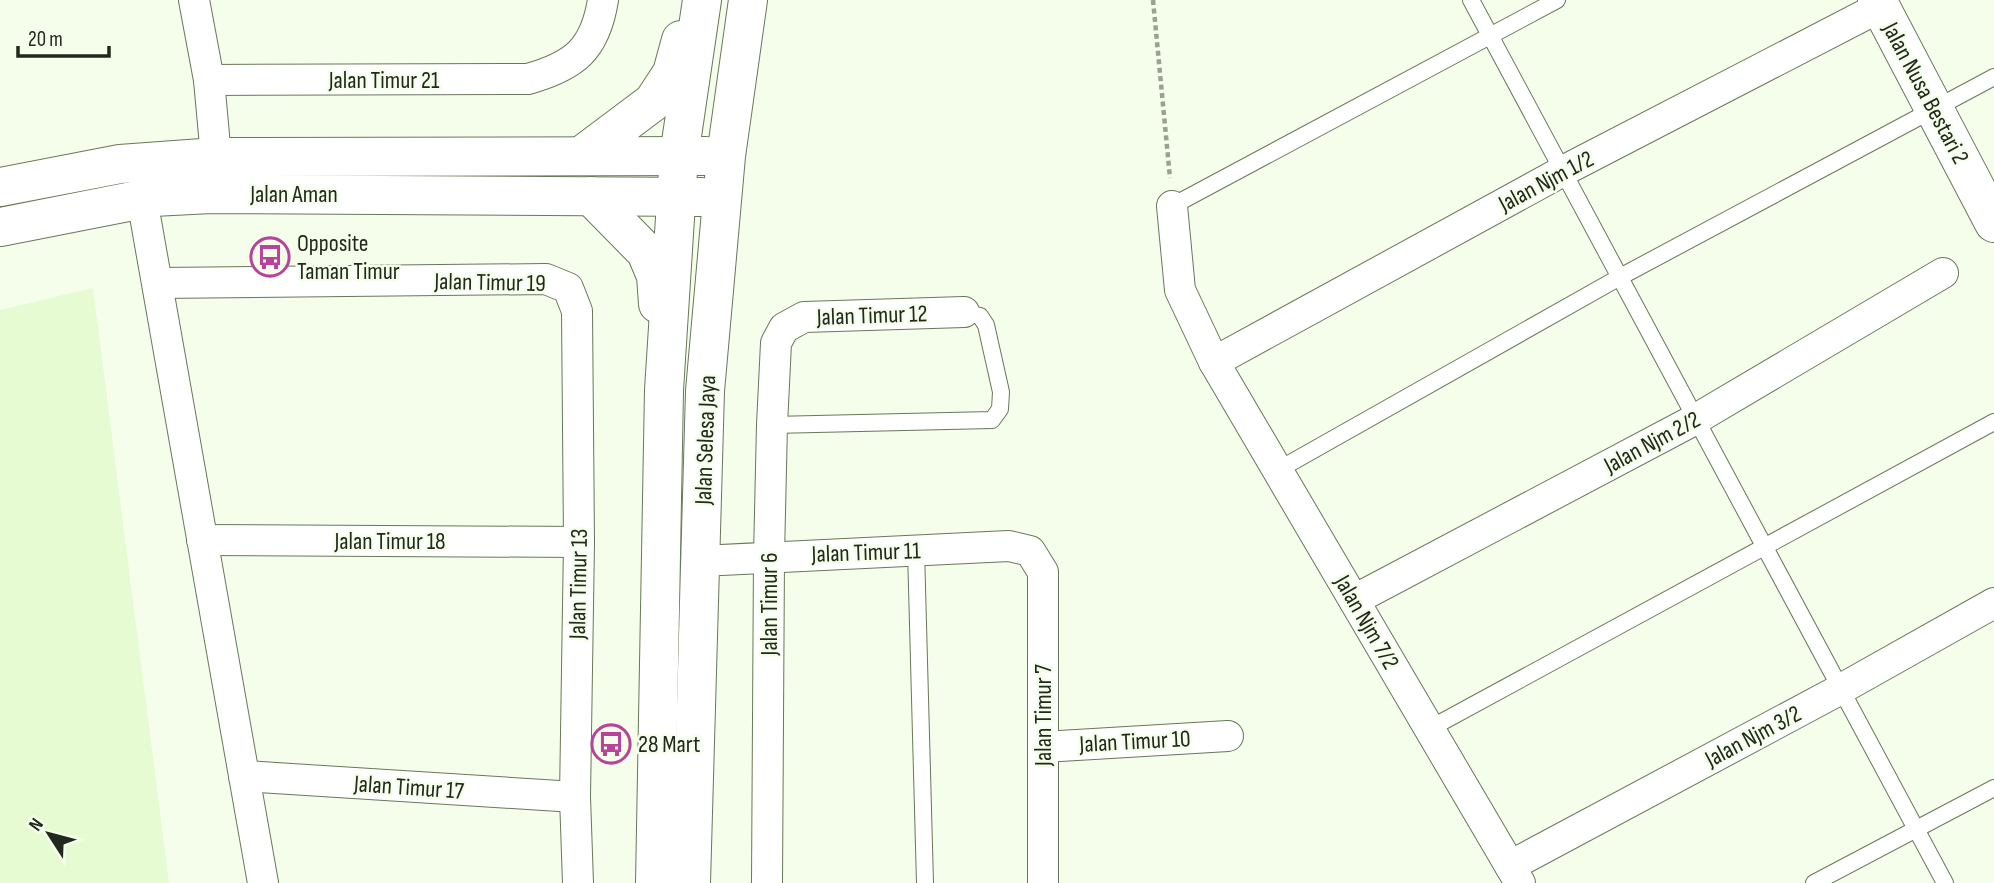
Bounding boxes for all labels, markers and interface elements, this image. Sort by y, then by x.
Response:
scale bar [18,14,108,58]
street label: Jalan Nusa Bestari 2 [1876,17,1975,169]
text: 20 m [28,27,63,52]
street label: Jalan Timur 21 [328,66,440,95]
street label: Jalan Njm 1/2 [1493,144,1599,219]
street label: Jalan Aman [249,180,338,209]
place label: Opposite Taman Timur [297,229,400,286]
bus stop icon: Opposite Taman Timur [249,236,291,278]
street label: Jalan Timur 19 [433,267,546,298]
street label: Jalan Timur 12 [815,299,928,332]
street label: Jalan Selesa Jaya [689,375,722,506]
street label: Jalan Njm 2/2 [1598,405,1705,480]
street label: Jalan Timur 18 [333,527,446,556]
street label: Jalan Timur 13 [563,528,594,641]
street label: Jalan Timur 11 [810,536,922,569]
street label: Jalan Timur 6 [755,553,784,656]
street label: Jalan Njm 7/2 [1328,569,1405,675]
street label: Jalan Timur 7 [1029,664,1058,767]
street label: Jalan Njm 3/2 [1699,699,1806,774]
bus stop icon: 28 Mart [590,723,632,765]
street label: Jalan Timur 10 [1078,724,1191,759]
place label: 28 Mart [638,730,700,759]
street label: Jalan Timur 17 [352,769,465,806]
north arrow [14,799,84,869]
text: N [24,814,49,836]

